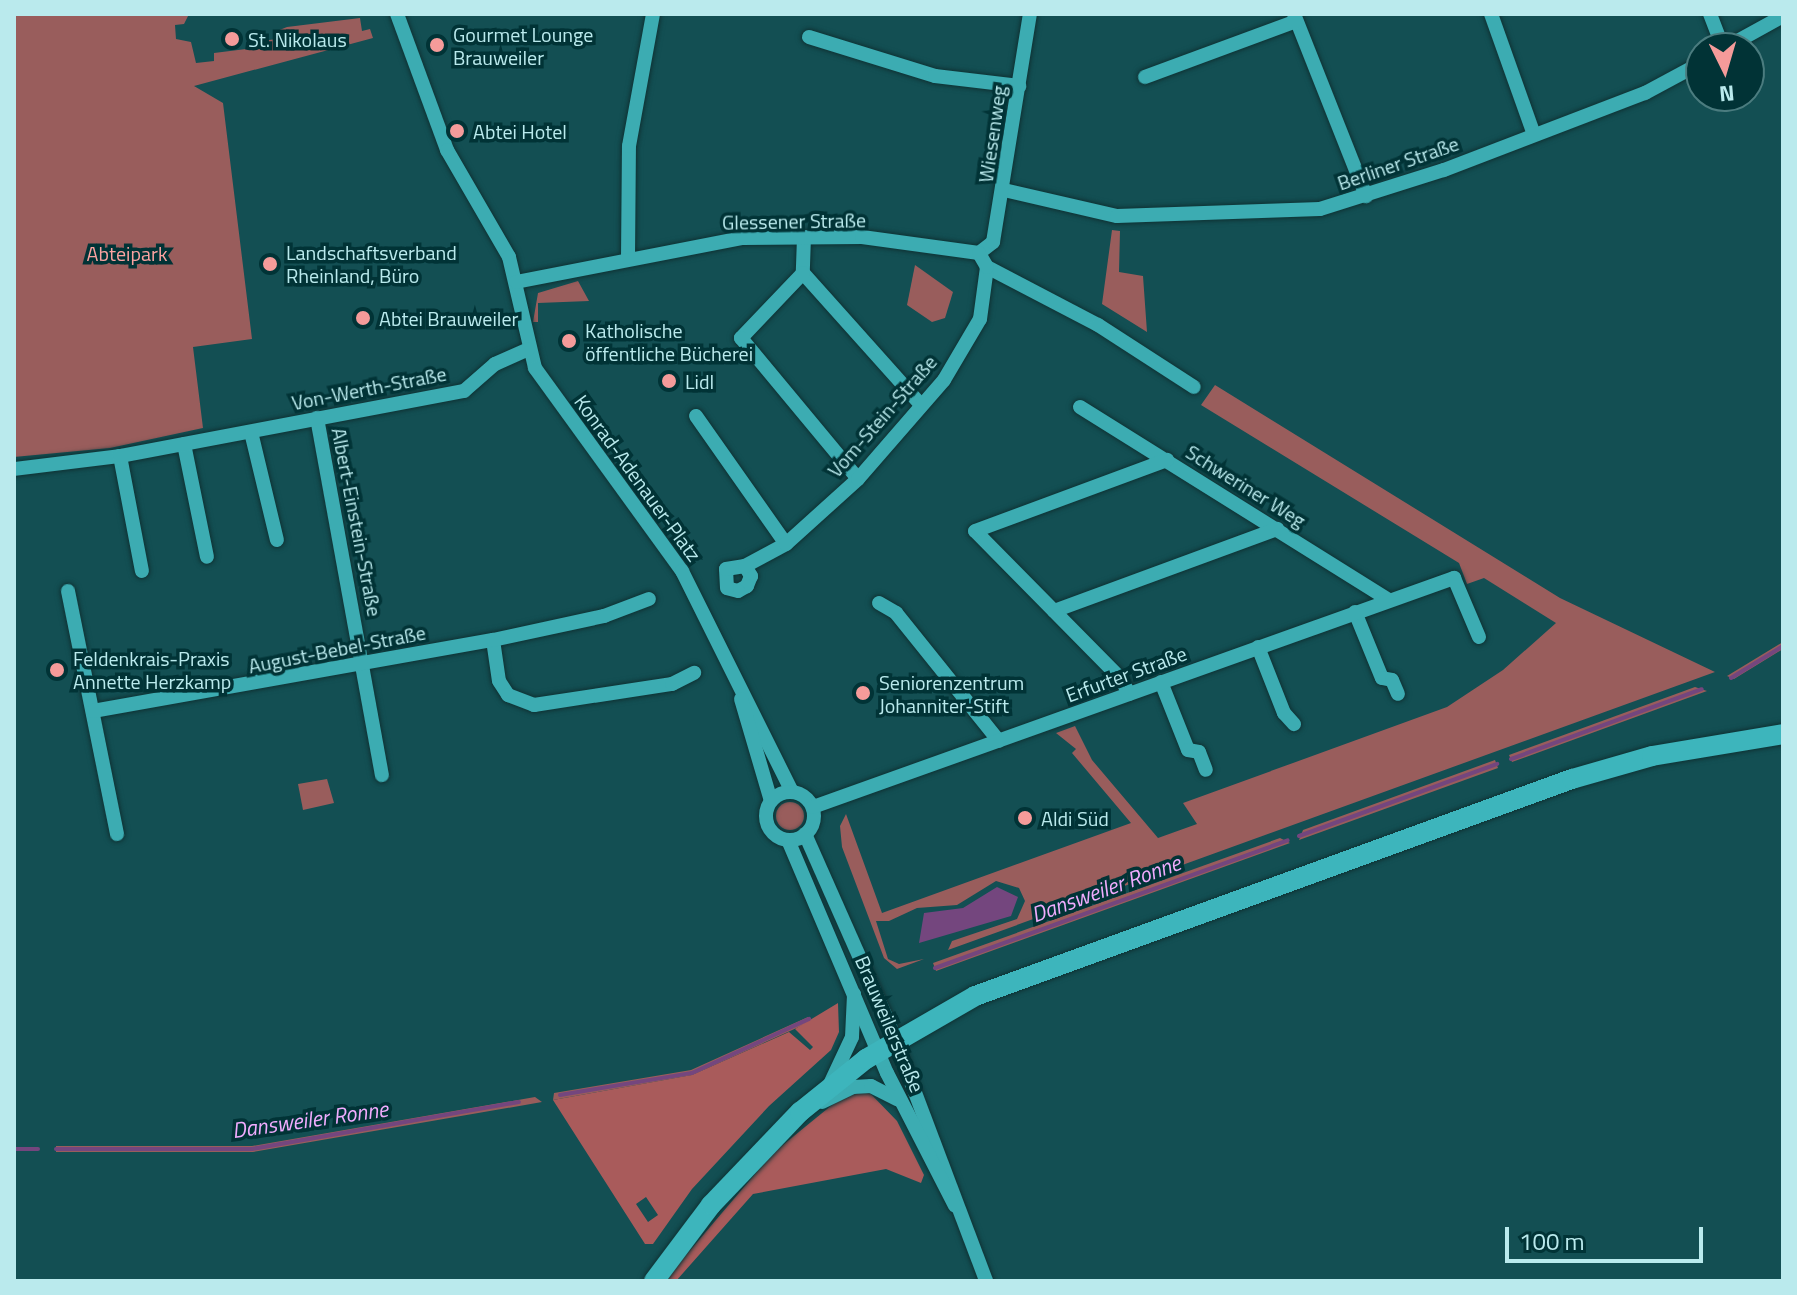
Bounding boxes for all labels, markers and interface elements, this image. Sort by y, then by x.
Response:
place label: Gourmet Lounge Brauweiler [453,22,593,69]
place label: St. Nikolaus [248,27,347,51]
marker: St. Nikolaus [223,30,241,48]
north arrow [1685,32,1765,112]
marker: Gourmet Lounge Brauweiler [428,36,446,54]
text: N [1718,76,1736,112]
street label: Wiesenweg [973,84,1011,184]
place label: Abtei Hotel [473,119,567,143]
marker: Abtei Hotel [448,122,466,140]
street label: Berliner Straße [1334,131,1462,195]
street label: Glessener Straße [722,208,866,234]
place label: Landschaftsverband Rheinland, Büro [286,240,457,287]
park label: Abteipark [87,241,167,265]
marker: Landschaftsverband Rheinland, Büro [261,255,279,273]
place label: Abtei Brauweiler [379,306,518,330]
marker: Abtei Brauweiler [354,309,372,327]
place label: Katholische öffentliche Bücherei [585,318,753,365]
marker: Katholische öffentliche Bücherei [560,332,578,350]
street label: Vom-Stein-Straße [822,350,942,482]
street label: Von-Werth-Straße [290,361,448,415]
place label: Lidl [685,369,714,393]
marker: Lidl [660,372,678,390]
street label: Konrad-Adenauer-Platz [570,390,706,566]
street label: Albert-Einstein-Straße [327,426,387,618]
street label: Schweriner Weg [1182,440,1310,532]
street label: August-Bebel-Straße [246,620,428,678]
street label: Erfurter Straße [1062,641,1190,707]
place label: Feldenkrais-Praxis Annette Herzkamp [73,646,231,693]
marker: Feldenkrais-Praxis Annette Herzkamp [48,661,66,679]
place label: Seniorenzentrum Johanniter-Stift [879,670,1024,717]
marker: Seniorenzentrum Johanniter-Stift [854,684,872,702]
place label: Aldi Süd [1041,806,1109,830]
marker: Aldi Süd [1016,809,1034,827]
water label: Dansweiler Ronne [1028,850,1184,928]
street label: Brauweilerstraße [850,952,930,1096]
water label: Dansweiler Ronne [230,1096,390,1144]
scale bar [1509,1211,1707,1261]
text: 100 m [1519,1223,1585,1259]

